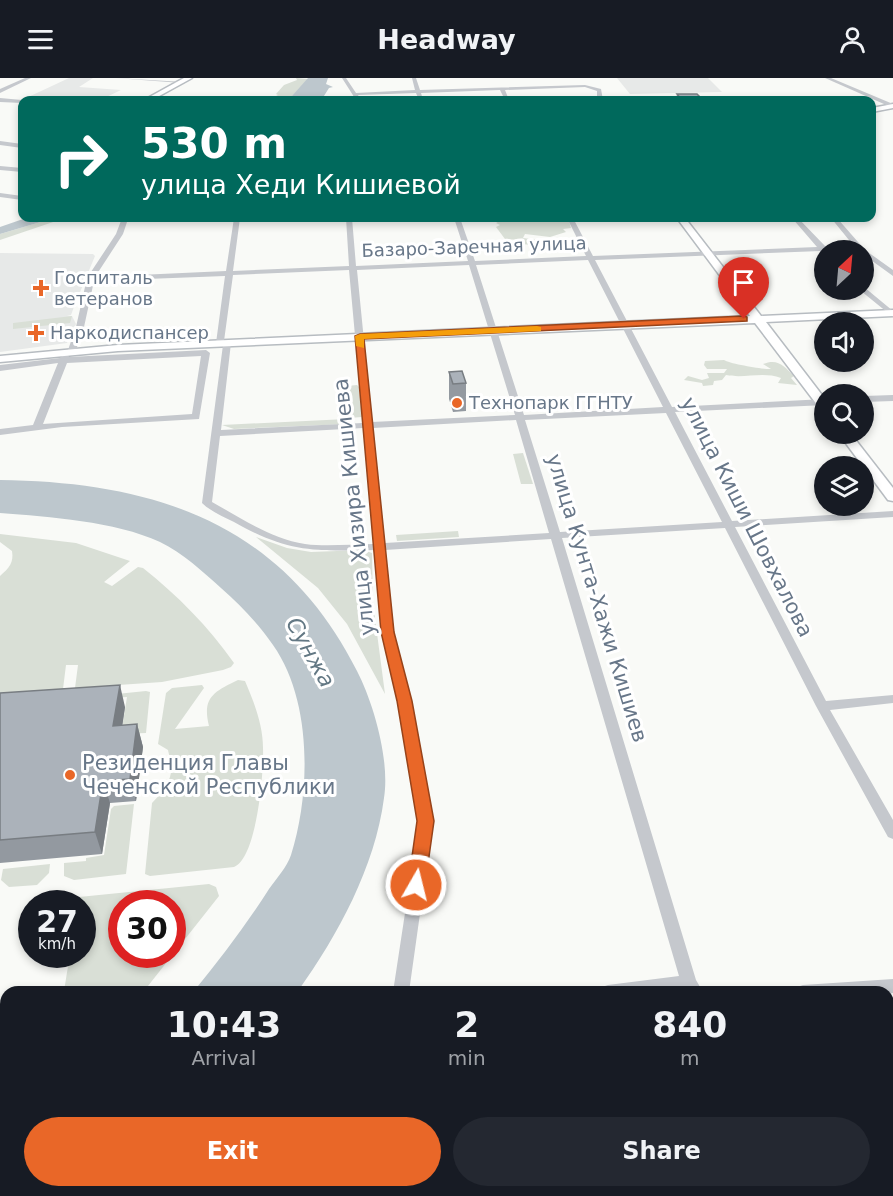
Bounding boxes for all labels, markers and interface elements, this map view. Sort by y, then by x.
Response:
icon: menu [24,23,57,56]
icon: person [836,23,869,56]
text: Headway [377,24,516,55]
text: 530 m [141,119,287,168]
icon: right [42,120,120,198]
text: улица Хеди Кишиевой [141,169,461,200]
street label: Базаро-Заречная улица [361,232,587,261]
north arrow [814,240,874,300]
map controls [814,240,874,516]
pin [718,257,769,319]
icon: arrive [727,266,760,299]
place label: Госпиталь ветеранов [54,267,153,309]
marker: Госпиталь ветеранов [32,279,50,297]
button: sound [814,312,874,372]
place label: Наркодиспансер [50,322,209,343]
marker: Наркодиспансер [27,324,45,342]
street label: улица Хизира Кишиева [329,377,379,637]
button: search [814,384,874,444]
place label: Технопарк ГГНТУ [468,392,633,413]
street label: улица Киши Шовхалова [676,393,818,641]
marker: Технопарк ГГНТУ [450,396,464,410]
street label: улица Кунта-Хажи Кишиев [542,451,652,745]
button: layers [814,456,874,516]
water label: Сунжа [281,613,340,692]
place label: Резиденция Главы Чеченской Республики [82,751,335,799]
marker: Резиденция Главы Чеченской Республики [63,768,77,782]
position arrow [384,853,448,917]
speed limit sign: 30 [108,890,186,968]
text: 27 [36,904,78,939]
text: km/h [38,935,76,953]
text: 10:43 [167,1004,281,1045]
text: 2 [454,1004,479,1045]
text: 840 [652,1004,727,1045]
text: Arrival [191,1046,256,1070]
text: min [448,1046,486,1070]
text: m [680,1046,700,1070]
button: Exit [24,1117,441,1186]
button: Share [453,1117,870,1186]

